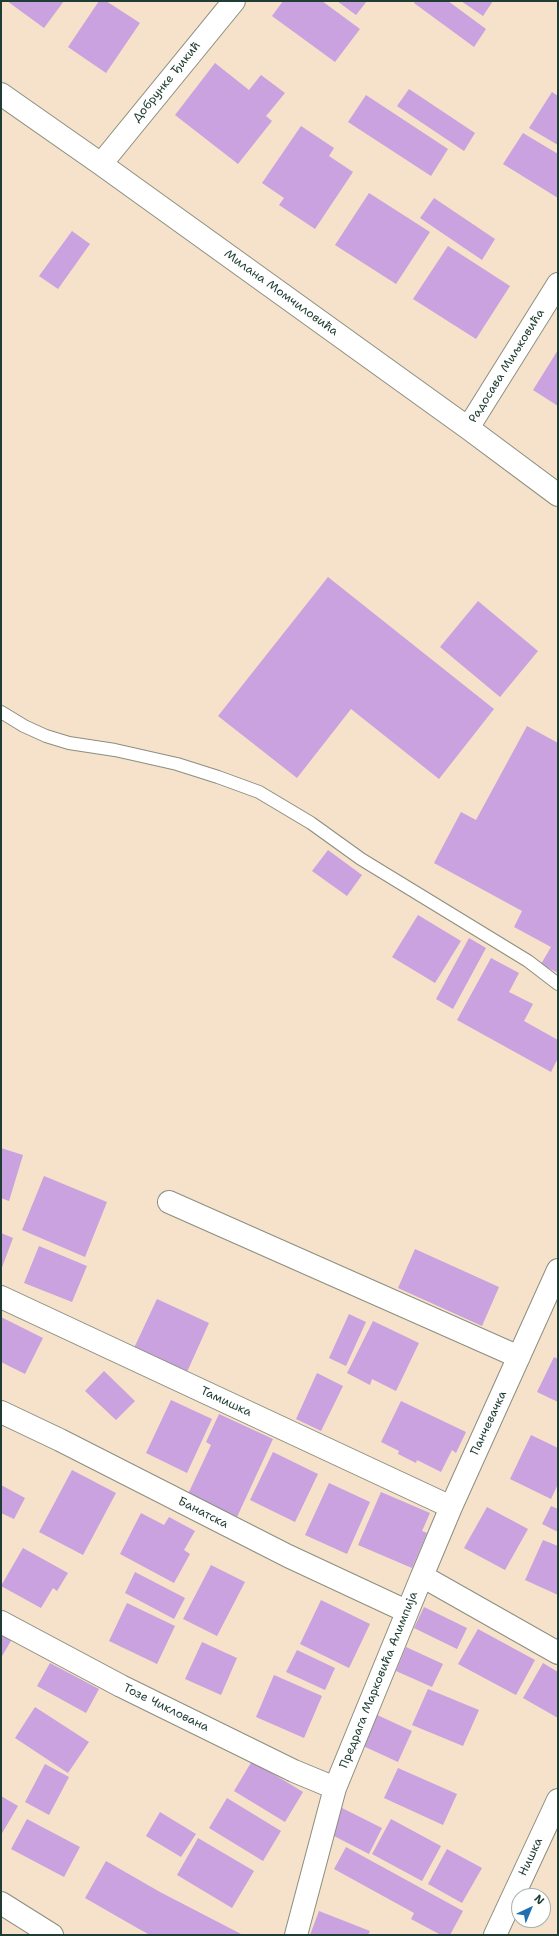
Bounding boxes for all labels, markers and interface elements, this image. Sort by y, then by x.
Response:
street label: Добрунке Ђикић [130,39,204,125]
street label: Милана Момчиловића [221,247,341,339]
street label: Радосава Миљковића [466,306,548,426]
street label: Тамишка [198,1384,254,1420]
street label: Панчевачка [468,1389,510,1457]
street label: Банатска [176,1494,230,1532]
street label: Предрага Марковића Алимпија [337,1590,421,1770]
street label: Тозе Чиклована [121,1681,211,1735]
street label: Нишка [516,1836,546,1878]
north arrow [511,1888,551,1928]
text: N [531,1891,547,1908]

